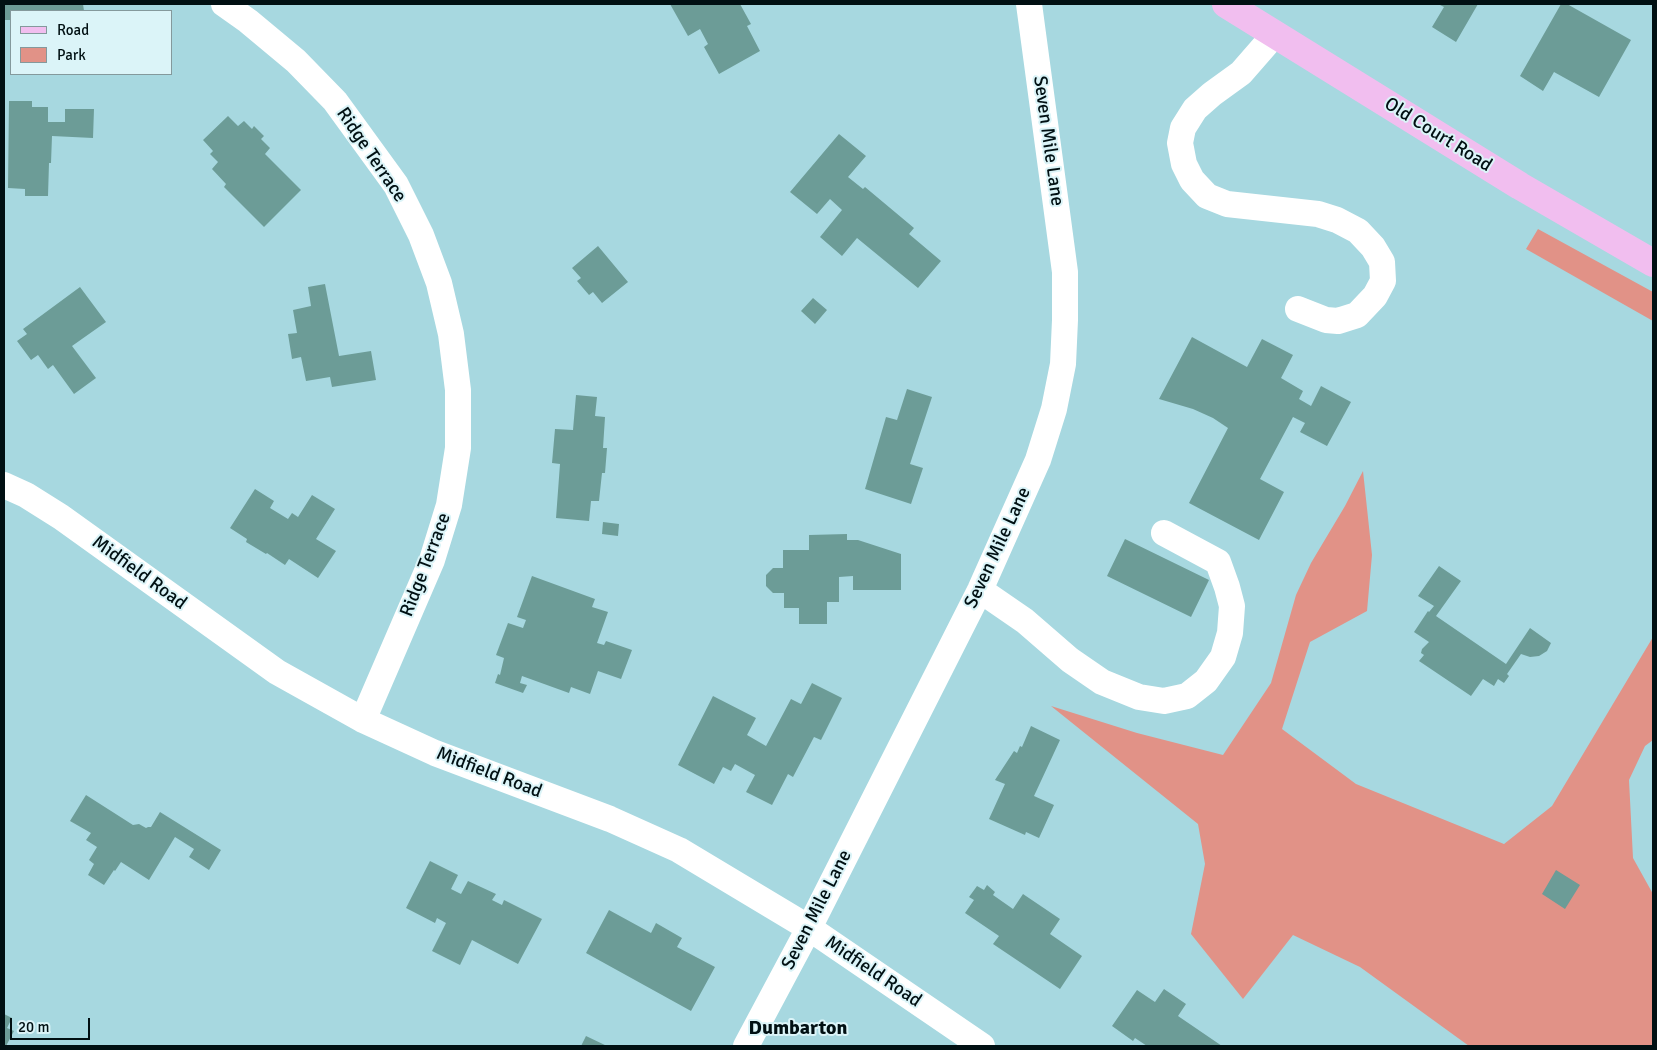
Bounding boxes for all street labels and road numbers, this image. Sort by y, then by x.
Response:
street label: Seven Mile Lane [1028,75,1068,207]
street label: Old Court Road [1380,93,1496,177]
street label: Ridge Terrace [331,103,411,207]
street label: Seven Mile Lane [960,484,1036,612]
street label: Ridge Terrace [396,510,456,620]
street label: Midfield Road [87,531,191,615]
street label: Midfield Road [433,742,545,804]
street label: Seven Mile Lane [777,846,857,974]
street label: Midfield Road [820,931,926,1013]

